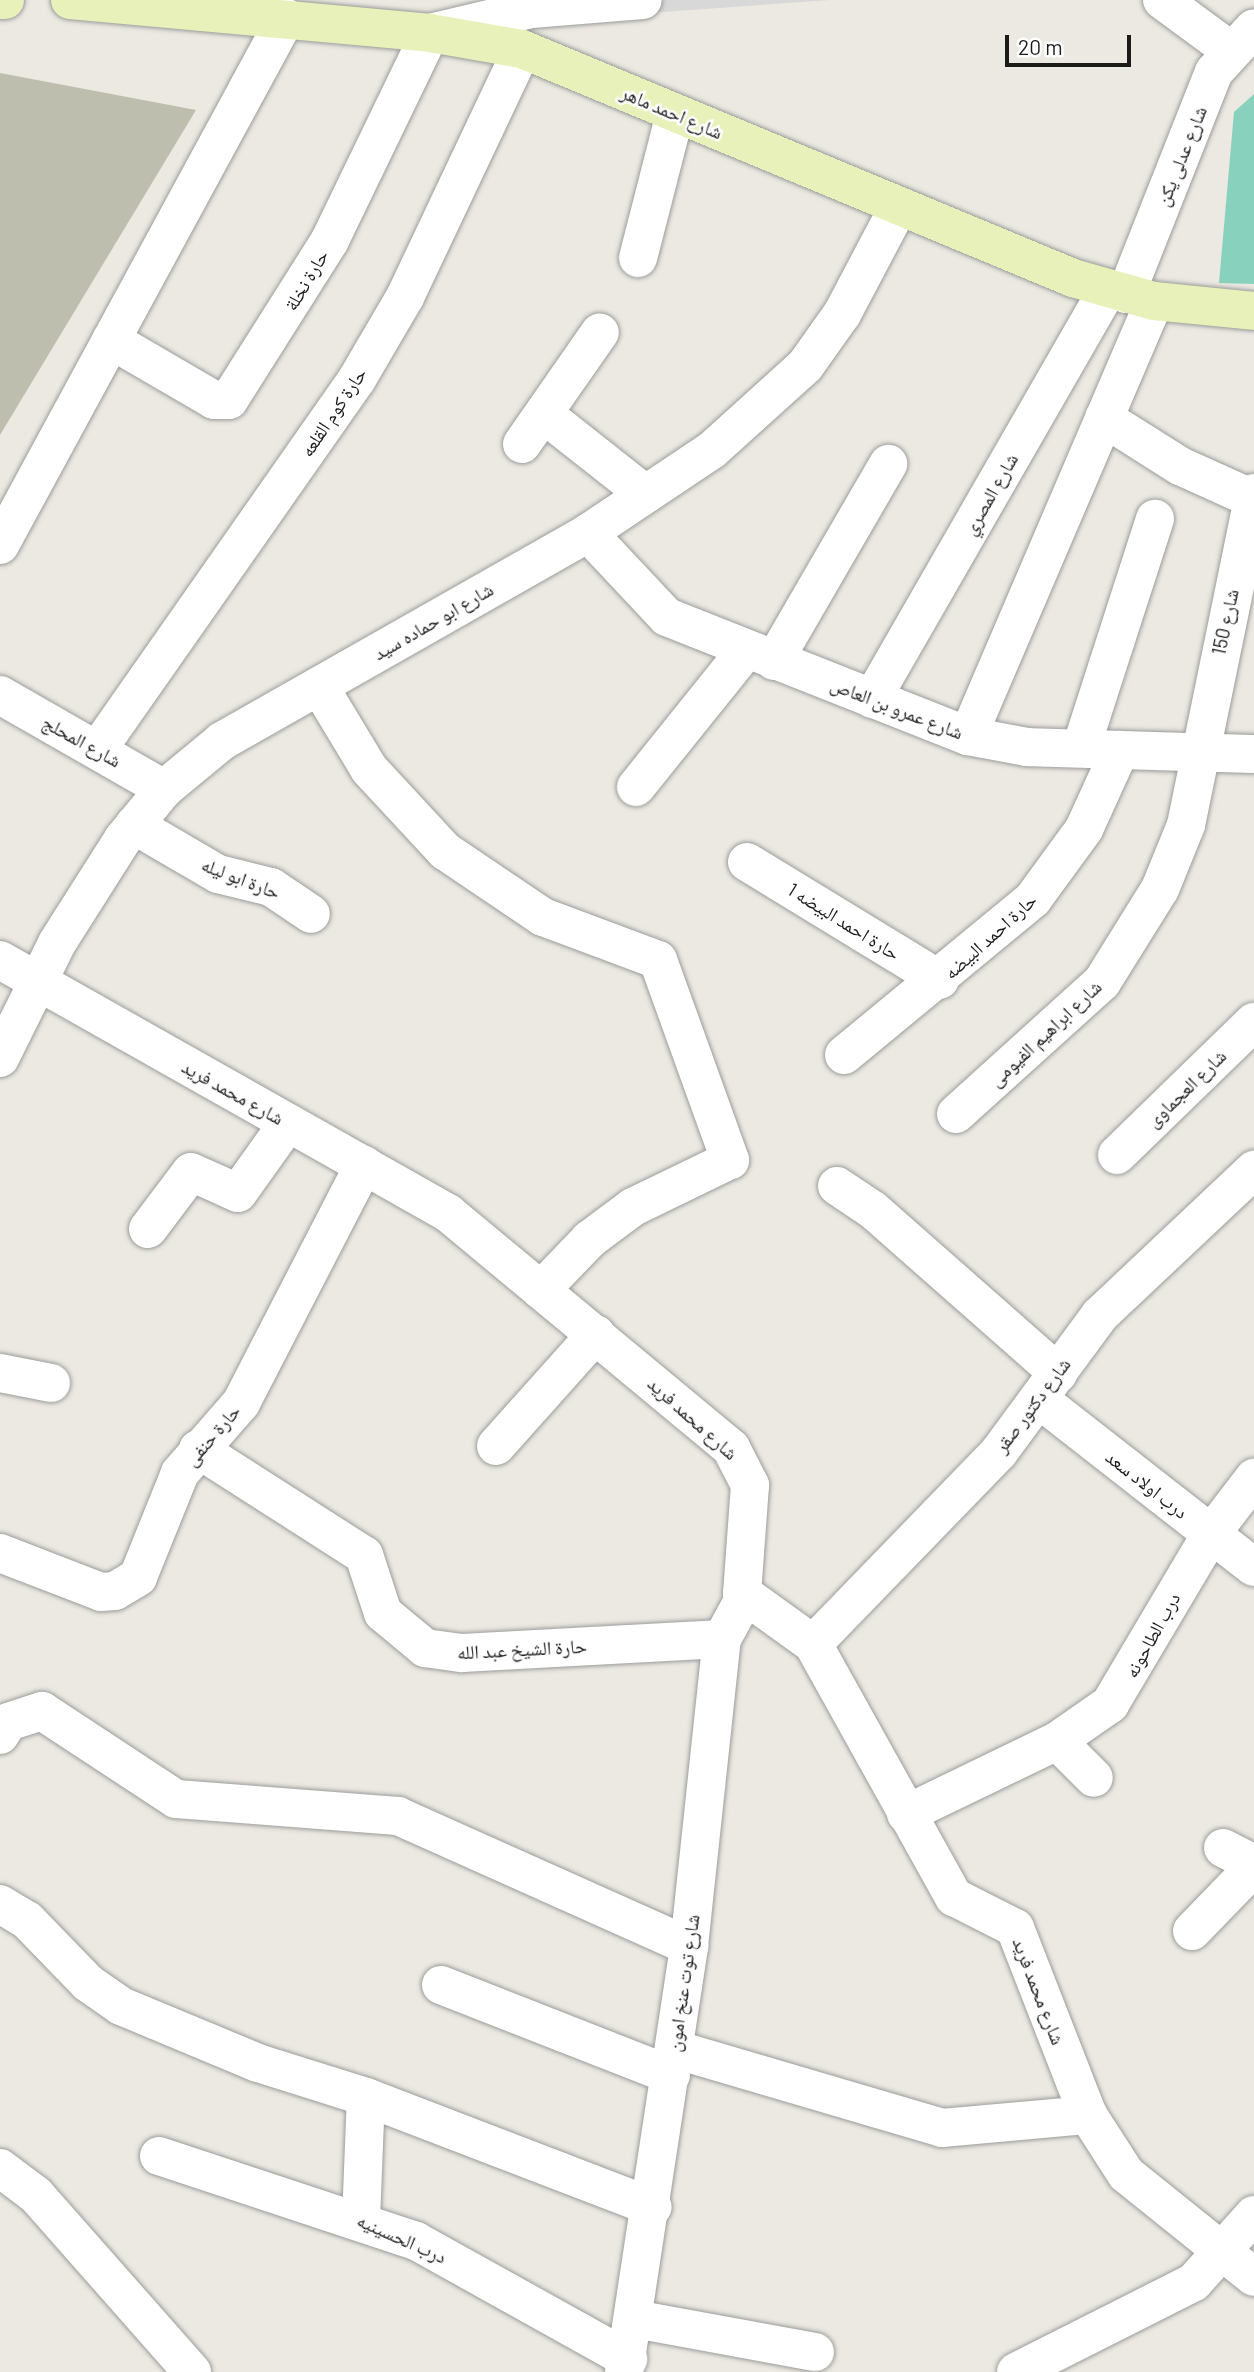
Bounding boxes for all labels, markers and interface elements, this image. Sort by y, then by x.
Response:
scale bar [1009,21,1135,65]
text: 20 m [1018,34,1063,59]
street label: شارع احمد ماهر [618,80,726,144]
street label: شارع عدلى يكن [1151,103,1211,209]
street label: حارة نخلة [279,245,333,315]
street label: حارة كوم القلعه [295,363,371,461]
street label: شارع المصري [957,449,1023,539]
street label: شارع ابو حماده سيد [369,577,497,665]
street label: شارع 150 [1207,587,1243,657]
street label: شارع عمرو بن العاص [828,672,966,744]
street label: شارع المحلج [39,710,125,772]
street label: حارة ابو ليله [198,853,284,903]
street label: حارة احمد البيضه 1 [784,877,904,965]
street label: حارة احمد البيضه [939,888,1041,984]
street label: شارع ابراهيم الفيومى [984,975,1106,1091]
street label: شارع العجماوى [1141,1044,1231,1132]
street label: شارع محمد فريد [178,1055,288,1129]
street label: شارع دكتور صقر [989,1353,1075,1457]
street label: شارع محمد فريد [643,1372,743,1464]
street label: حارة حنفى [179,1400,245,1470]
street label: درب اولاد سعد [1101,1445,1193,1523]
street label: درب الطاحونه [1119,1588,1185,1682]
street label: حارة الشيخ عبد الله [457,1634,587,1664]
street label: شارع توت عنخ امون [662,1913,704,2053]
street label: شارع محمد فريد [1008,1934,1070,2048]
street label: درب الحسينيه [354,2208,450,2268]

